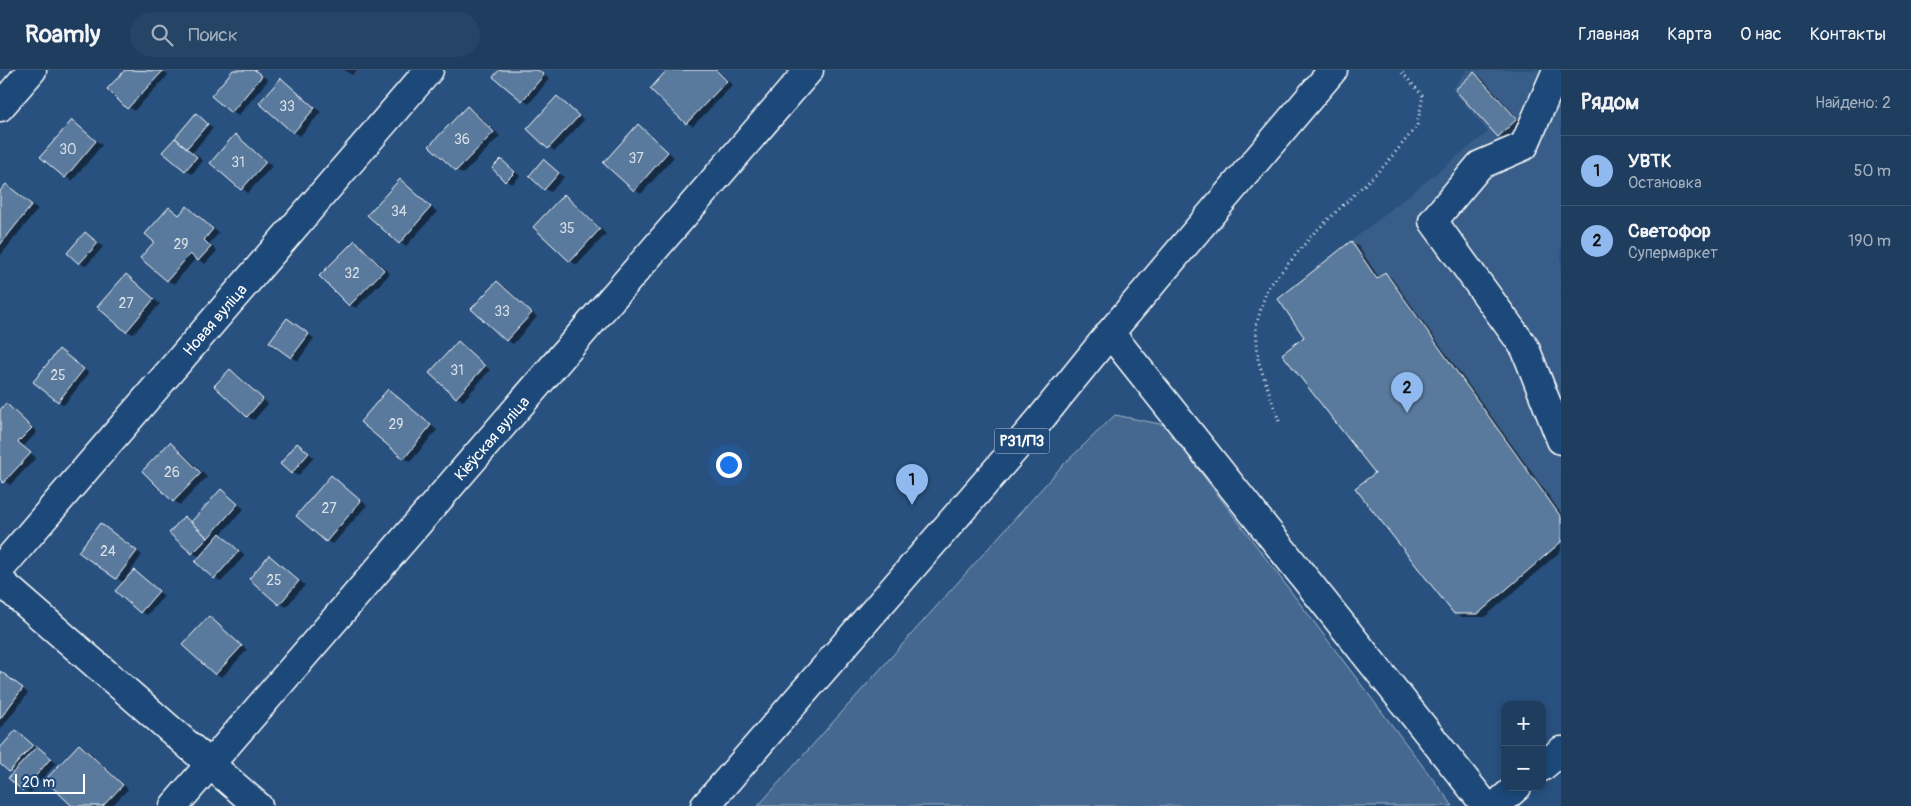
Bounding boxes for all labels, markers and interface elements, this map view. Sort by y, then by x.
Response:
search box [130,12,480,57]
text: Roamly [25,20,100,49]
icon: search [148,21,176,49]
text: Поиск [188,23,238,47]
text: Главная [1578,23,1639,46]
text: Карта [1667,23,1712,46]
text: О нас [1740,23,1782,46]
text: Контакты [1810,23,1886,46]
text: Рядом [1581,89,1639,116]
text: Найдено: 2 [1815,93,1891,113]
house number: 33 [279,98,295,115]
house number: 36 [454,131,470,148]
house number: 30 [59,141,77,158]
text: УВТК [1628,149,1672,173]
house number: 37 [628,150,644,167]
house number: 31 [231,154,245,171]
text: 1 [1594,161,1600,181]
text: 50 m [1854,161,1891,181]
text: Остановка [1628,173,1702,193]
house number: 34 [391,203,407,220]
text: Светофор [1628,219,1711,243]
house number: 35 [559,220,575,237]
text: 2 [1593,231,1601,251]
text: 190 m [1848,231,1891,251]
house number: 29 [173,236,189,253]
text: Супермаркет [1628,243,1718,263]
house number: 32 [344,265,360,282]
street label: Новая вуліца [179,280,252,360]
house number: 27 [118,295,134,312]
house number: 33 [494,303,510,320]
house number: 31 [450,362,464,379]
house number: 25 [50,367,66,384]
pin: 2 [1391,372,1423,413]
street label: Кіеўская вуліца [450,392,534,485]
house number: 29 [388,416,404,433]
road number: Р31/П3 [994,428,1050,454]
your location [716,452,742,478]
house number: 26 [164,464,180,481]
pin: 1 [896,464,928,505]
house number: 27 [321,500,337,517]
house number: 24 [100,543,116,560]
house number: 25 [266,572,282,589]
map controls [1501,701,1546,791]
button: + [1501,701,1546,746]
button: − [1501,746,1546,791]
scale bar [15,771,85,794]
text: 20 m [22,774,55,791]

